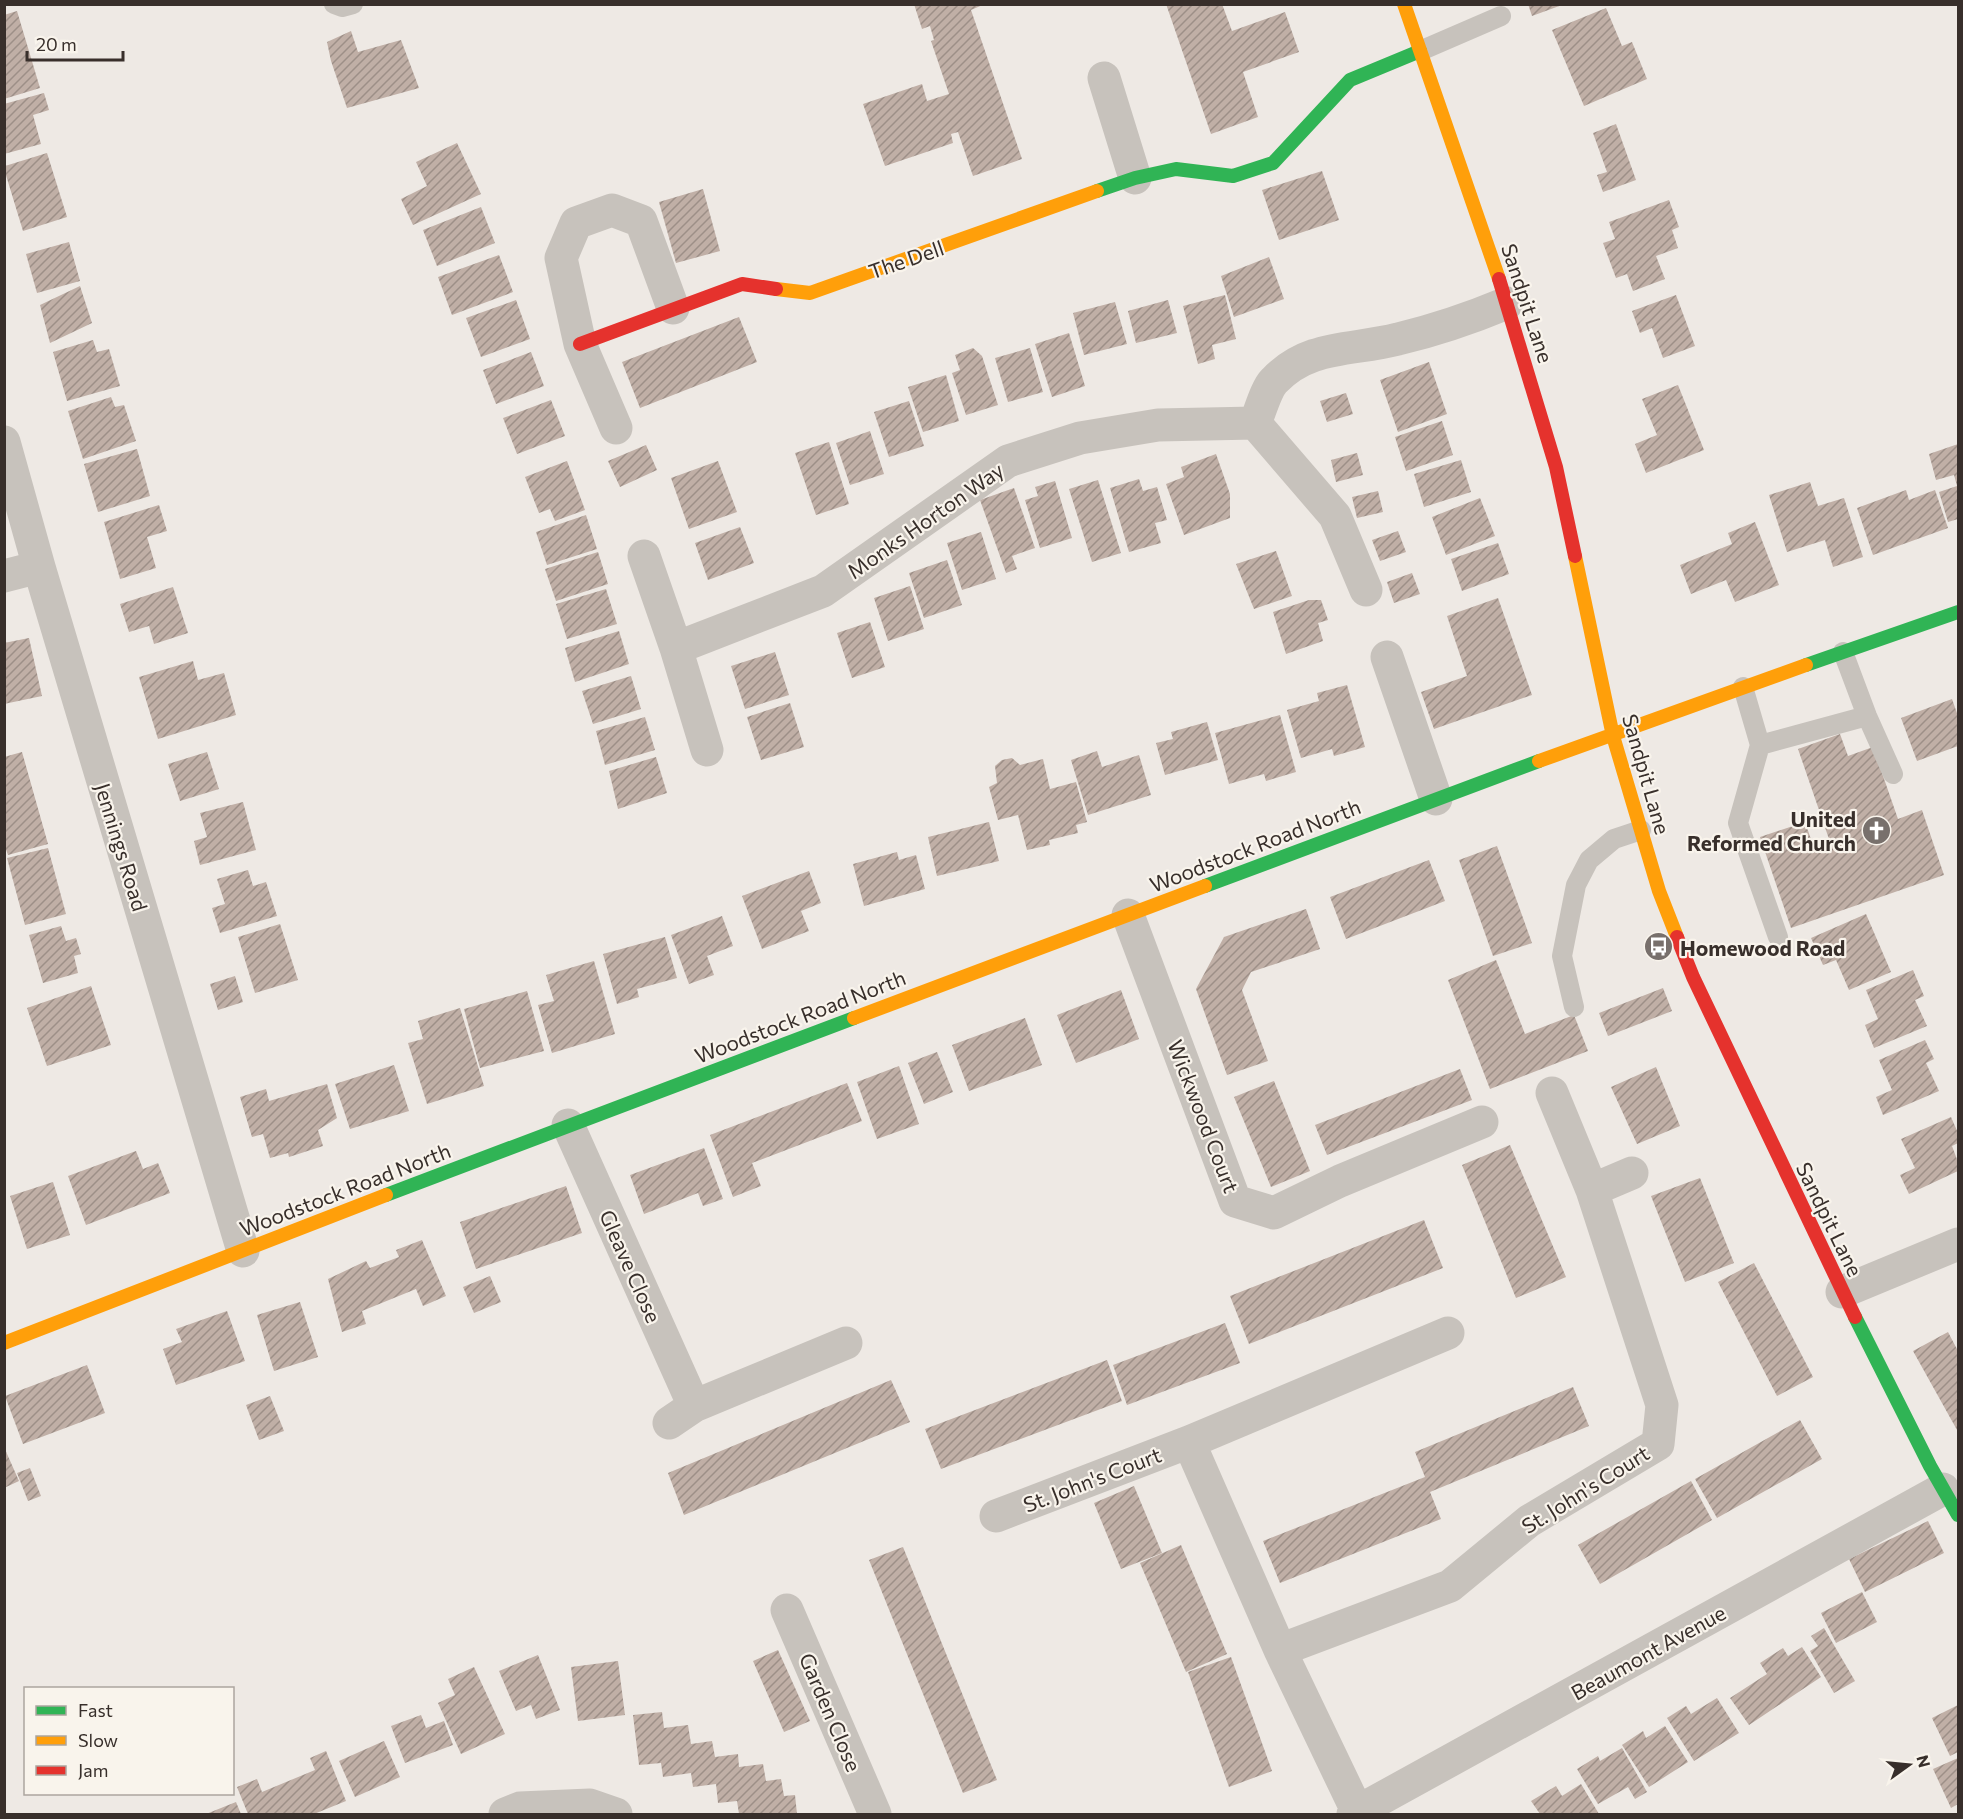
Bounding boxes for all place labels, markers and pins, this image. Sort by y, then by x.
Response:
place label: United Reformed Church [1687,806,1856,855]
church icon: United Reformed Church [1861,814,1893,846]
bus stop icon: Homewood Road [1643,931,1675,963]
place label: Homewood Road [1680,935,1845,960]

